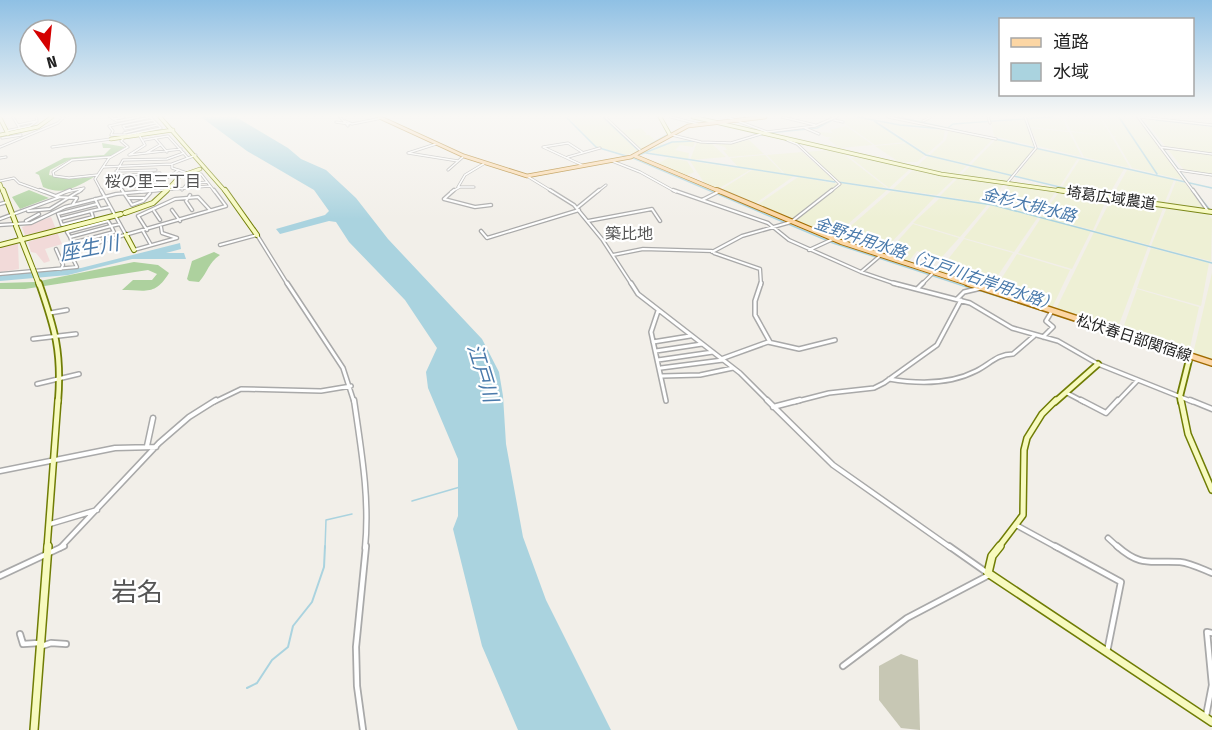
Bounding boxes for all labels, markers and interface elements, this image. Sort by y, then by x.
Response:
north arrow [18,18,78,78]
legend [999,18,1194,96]
text: 道路 [1053,31,1089,53]
text: N [45,52,59,72]
text: 水域 [1053,61,1089,83]
district label: 桜の里三丁目 [105,172,201,191]
street label: 埼葛広域農道 [1065,183,1157,213]
water label: 金杉大排水路 [980,184,1080,226]
water label: 金野井用水路（江戸川右岸用水路） [812,213,1060,315]
district label: 築比地 [605,224,653,243]
water label: 座生川 [57,230,123,266]
street label: 松伏春日部関宿線 [1074,311,1194,365]
water label: 江戸川 [463,341,504,407]
district label: 岩名 [111,577,163,608]

